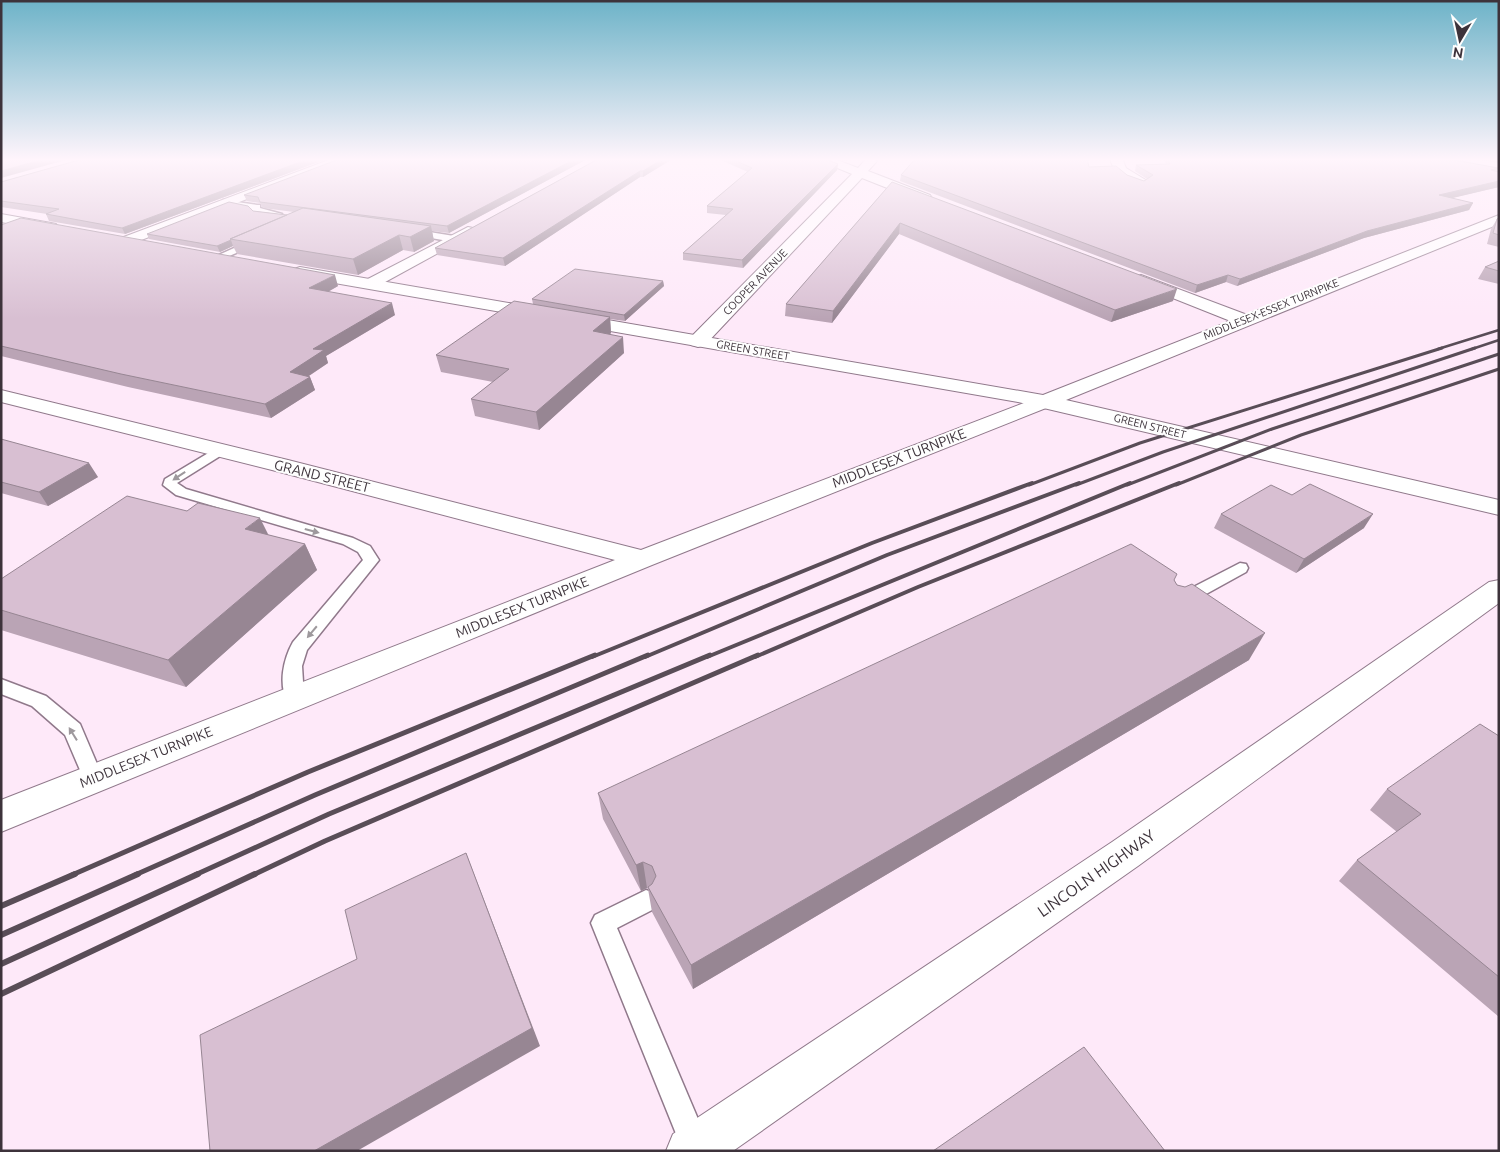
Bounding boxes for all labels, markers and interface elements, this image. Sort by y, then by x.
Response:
north arrow [1435,15,1485,65]
text: N [1452,44,1464,62]
street label: COOPER AVENUE [720,247,790,317]
street label: MIDDLESEX-ESSEX TURNPIKE [1201,276,1341,342]
street label: GREEN STREET [715,338,791,362]
street label: GREEN STREET [1113,411,1187,441]
street label: MIDDLESEX TURNPIKE [830,425,968,491]
street label: GRAND STREET [273,456,372,496]
one-way arrow [172,472,185,481]
one-way arrow [304,527,319,535]
street label: MIDDLESEX TURNPIKE [453,573,591,641]
one-way arrow [306,625,317,638]
street label: MIDDLESEX TURNPIKE [77,723,215,791]
one-way arrow [68,727,77,740]
street label: LINCOLN HIGHWAY [1034,825,1159,920]

